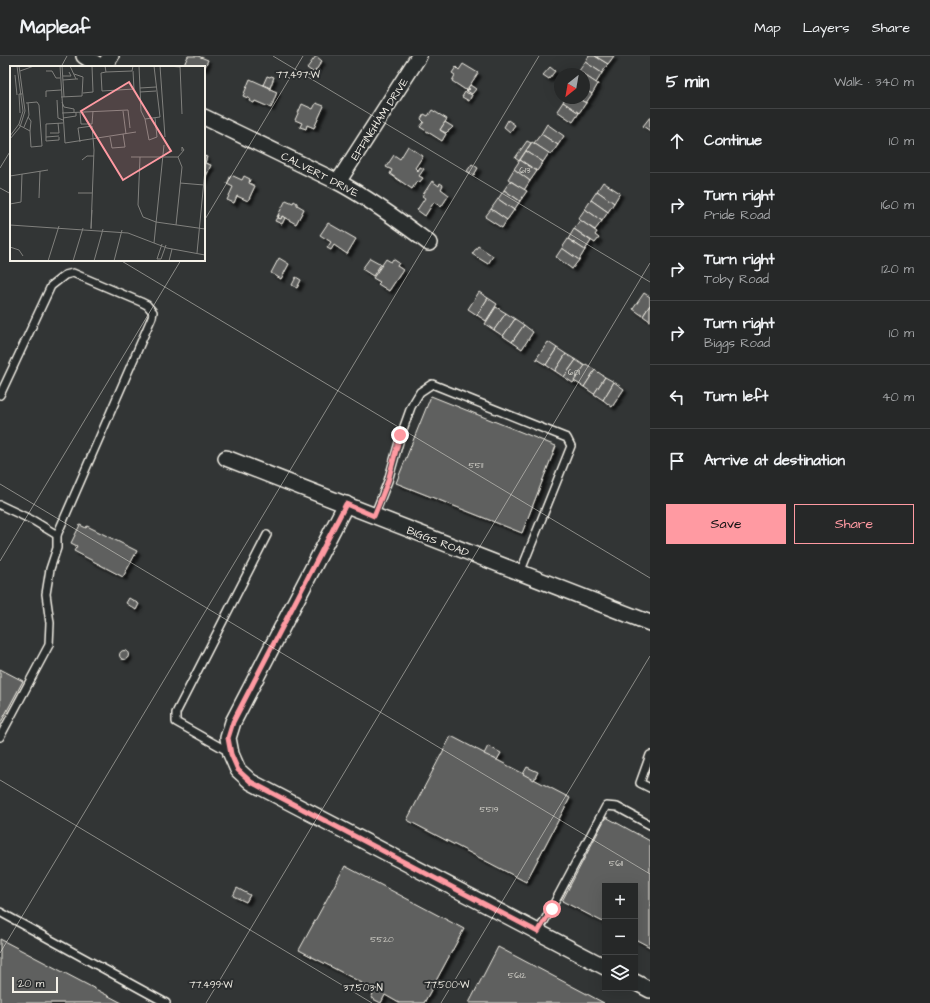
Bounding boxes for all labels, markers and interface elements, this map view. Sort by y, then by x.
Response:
text: Mapleaf [20,14,90,41]
text: Map [754,18,781,38]
text: Layers [803,18,850,38]
text: Share [872,18,910,38]
inset map [10,66,205,261]
text: 77.497°W [276,68,321,82]
north arrow [554,68,590,104]
text: 5 min [666,70,709,94]
text: Walk · 340 m [834,73,914,91]
street label: EFFINGHAM DRIVE [347,75,412,163]
icon: ahead [666,130,688,152]
text: Continue [704,130,762,151]
text: 10 m [889,132,914,150]
street label: CALVERT DRIVE [278,148,361,201]
house number: 613 [519,164,531,177]
text: Turn right [704,185,775,206]
icon: right [666,194,688,216]
text: 160 m [881,196,914,214]
text: Pride Road [704,206,770,224]
text: Turn right [704,249,775,270]
icon: right [666,258,688,280]
text: 120 m [881,260,914,278]
text: Toby Road [704,270,769,288]
text: Turn right [704,313,775,334]
icon: right [666,322,688,344]
text: 10 m [889,324,914,342]
text: Biggs Road [704,334,770,352]
house number: 601 [568,366,580,379]
icon: left [666,386,688,408]
text: Turn left [704,386,768,407]
text: 40 m [882,388,914,406]
route end [391,426,409,444]
icon: arrive [666,450,688,472]
text: Arrive at destination [704,450,845,471]
house number: 5511 [468,459,484,472]
button: Save [666,504,786,544]
button: Share [794,504,914,544]
street label: BIGGS ROAD [405,523,471,560]
house number: 5519 [479,803,499,816]
house number: 5611 [609,857,623,870]
map controls [602,883,638,991]
button: + [602,883,638,919]
route start [543,900,561,918]
button: − [602,919,638,955]
house number: 5520 [370,933,394,946]
button: layers [602,955,638,991]
house number: 5612 [508,969,527,982]
scale bar [12,975,58,994]
text: 20 m [18,976,44,991]
text: 77.499°W [189,978,233,992]
text: 77.500°W [424,978,470,992]
text: 37.503°N [343,981,383,995]

